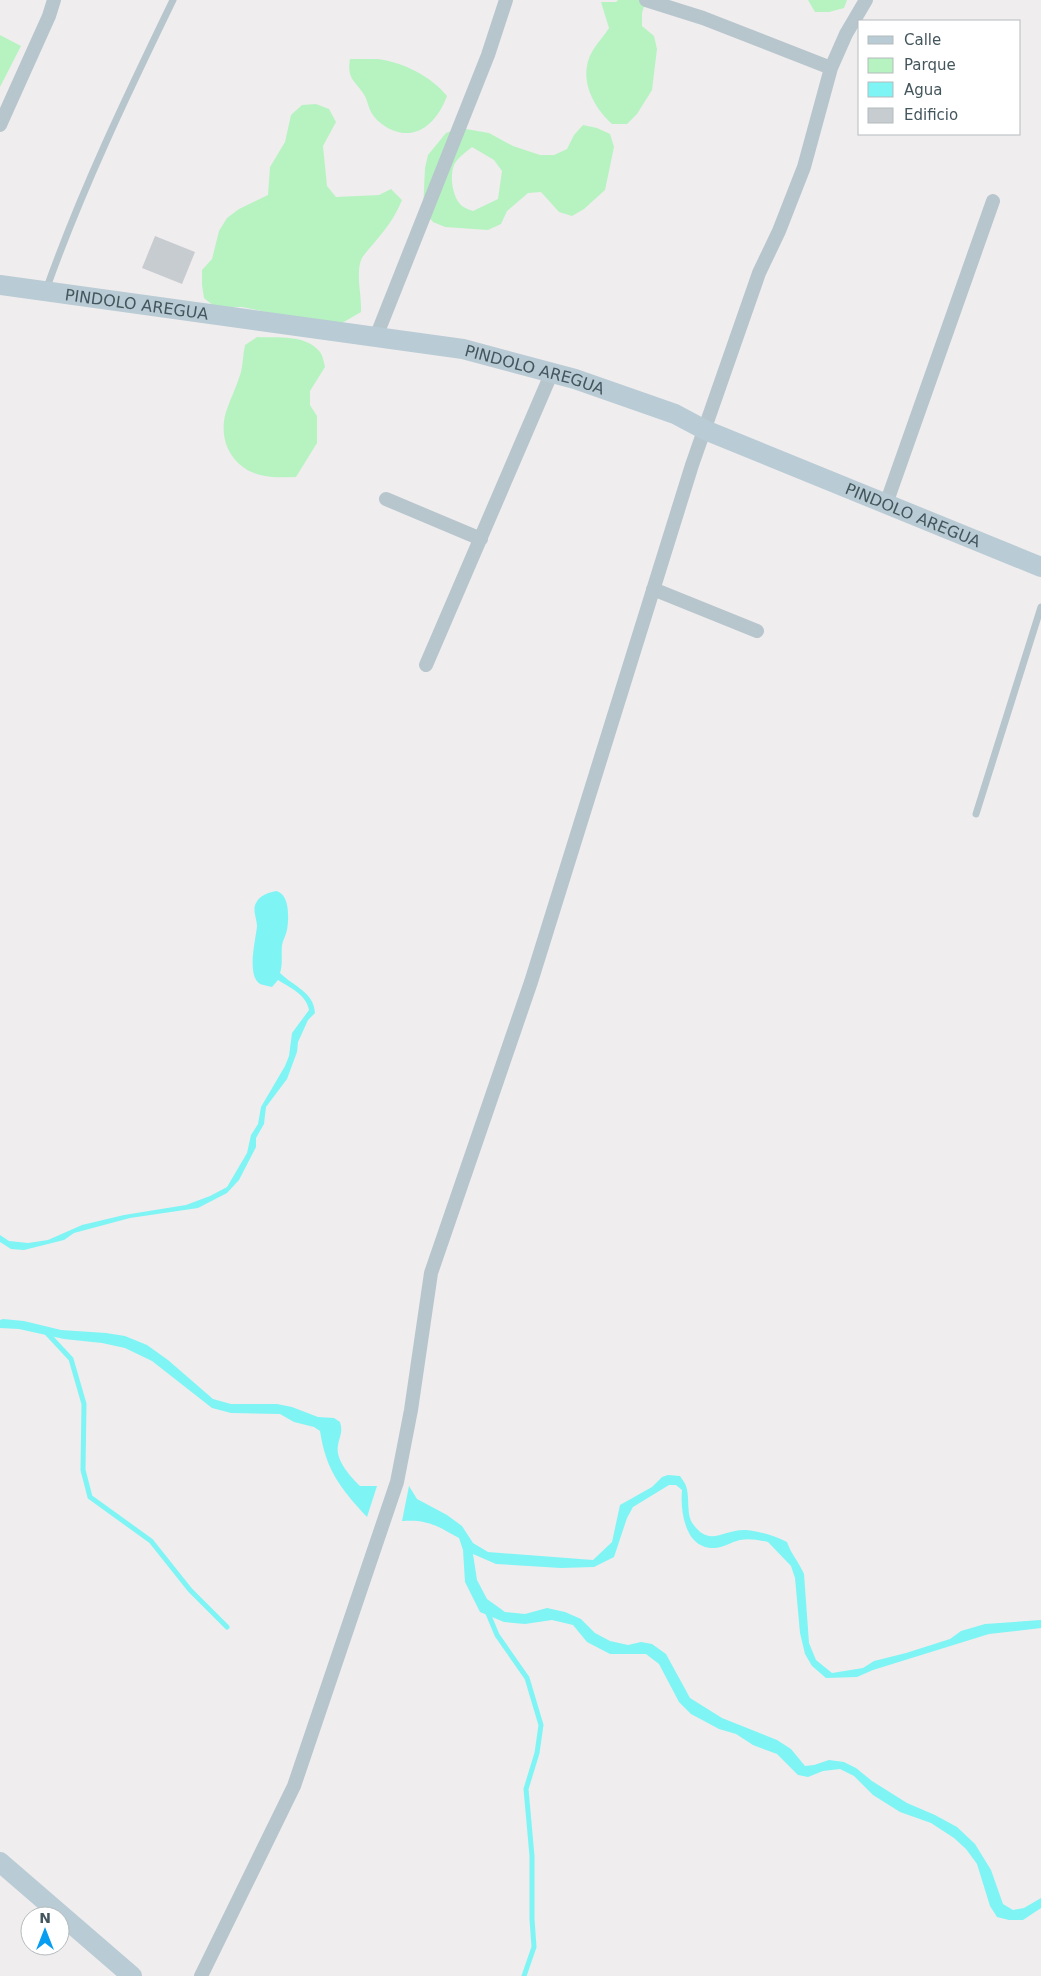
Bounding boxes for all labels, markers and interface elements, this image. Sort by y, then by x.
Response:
legend [858,20,1021,135]
text: Calle [904,31,941,49]
text: Parque [904,56,956,74]
text: Agua [904,81,942,99]
text: Edificio [904,106,958,124]
street label: PINDOLO AREGUA [64,285,210,323]
street label: PINDOLO AREGUA [463,340,607,398]
street label: PINDOLO AREGUA [843,479,984,551]
north arrow [20,1906,70,1956]
text: N [39,1910,51,1926]

